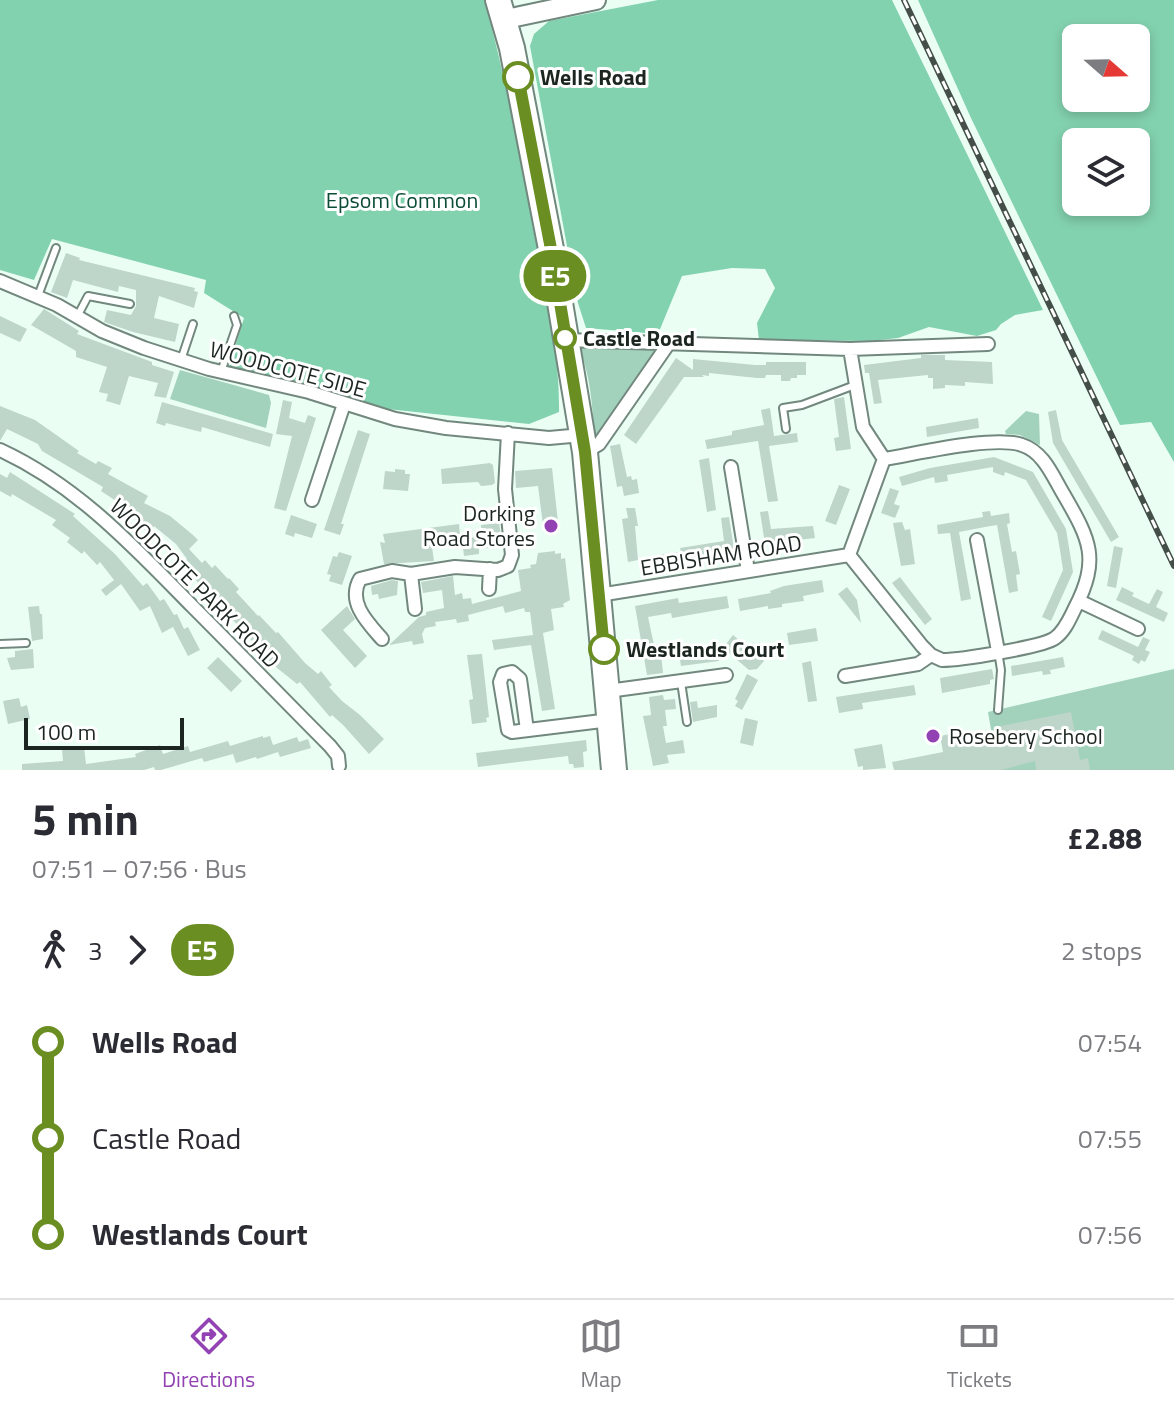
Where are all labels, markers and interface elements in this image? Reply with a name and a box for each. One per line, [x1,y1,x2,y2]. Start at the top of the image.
north arrow [1062,24,1150,112]
map controls [1062,24,1150,216]
place label: Wells Road [540,60,647,94]
marker: Wells Road [503,62,533,92]
button: layers [1062,128,1150,216]
park label: Epsom Common [326,183,478,217]
line badge: E5 [519,250,591,302]
text: E5 [539,254,571,297]
place label: Castle Road [583,321,695,355]
marker: Castle Road [554,327,576,349]
street label: WOODCOTE SIDE [206,332,370,406]
street label: WOODCOTE PARK ROAD [102,490,288,676]
place label: Dorking Road Stores [423,496,535,555]
marker: Dorking Road Stores [542,517,560,535]
street label: EBBISHAM ROAD [638,525,804,585]
place label: Westlands Court [626,632,784,666]
marker: Westlands Court [589,634,619,664]
scale bar [24,714,184,750]
text: 100 m [36,715,96,749]
place label: Rosebery School [949,719,1103,753]
marker: Rosebery School [924,727,942,745]
text: 5 min [32,785,139,852]
text: £2.88 [1067,815,1142,861]
text: 07:51 – 07:56 · Bus [32,849,247,888]
icon: walk [32,928,76,972]
icon: forward [115,928,159,972]
text: E5 [187,928,218,971]
text: 3 [88,931,103,970]
text: 2 stops [1061,931,1142,970]
text: Wells Road [92,1019,238,1065]
text: 07:54 [1078,1023,1142,1062]
text: Castle Road [92,1115,241,1161]
text: 07:55 [1078,1119,1142,1158]
text: Westlands Court [92,1211,308,1257]
text: 07:56 [1078,1215,1142,1254]
tab: Directions [162,1314,255,1396]
tab: Map [579,1314,623,1396]
tab: Tickets [947,1314,1012,1396]

